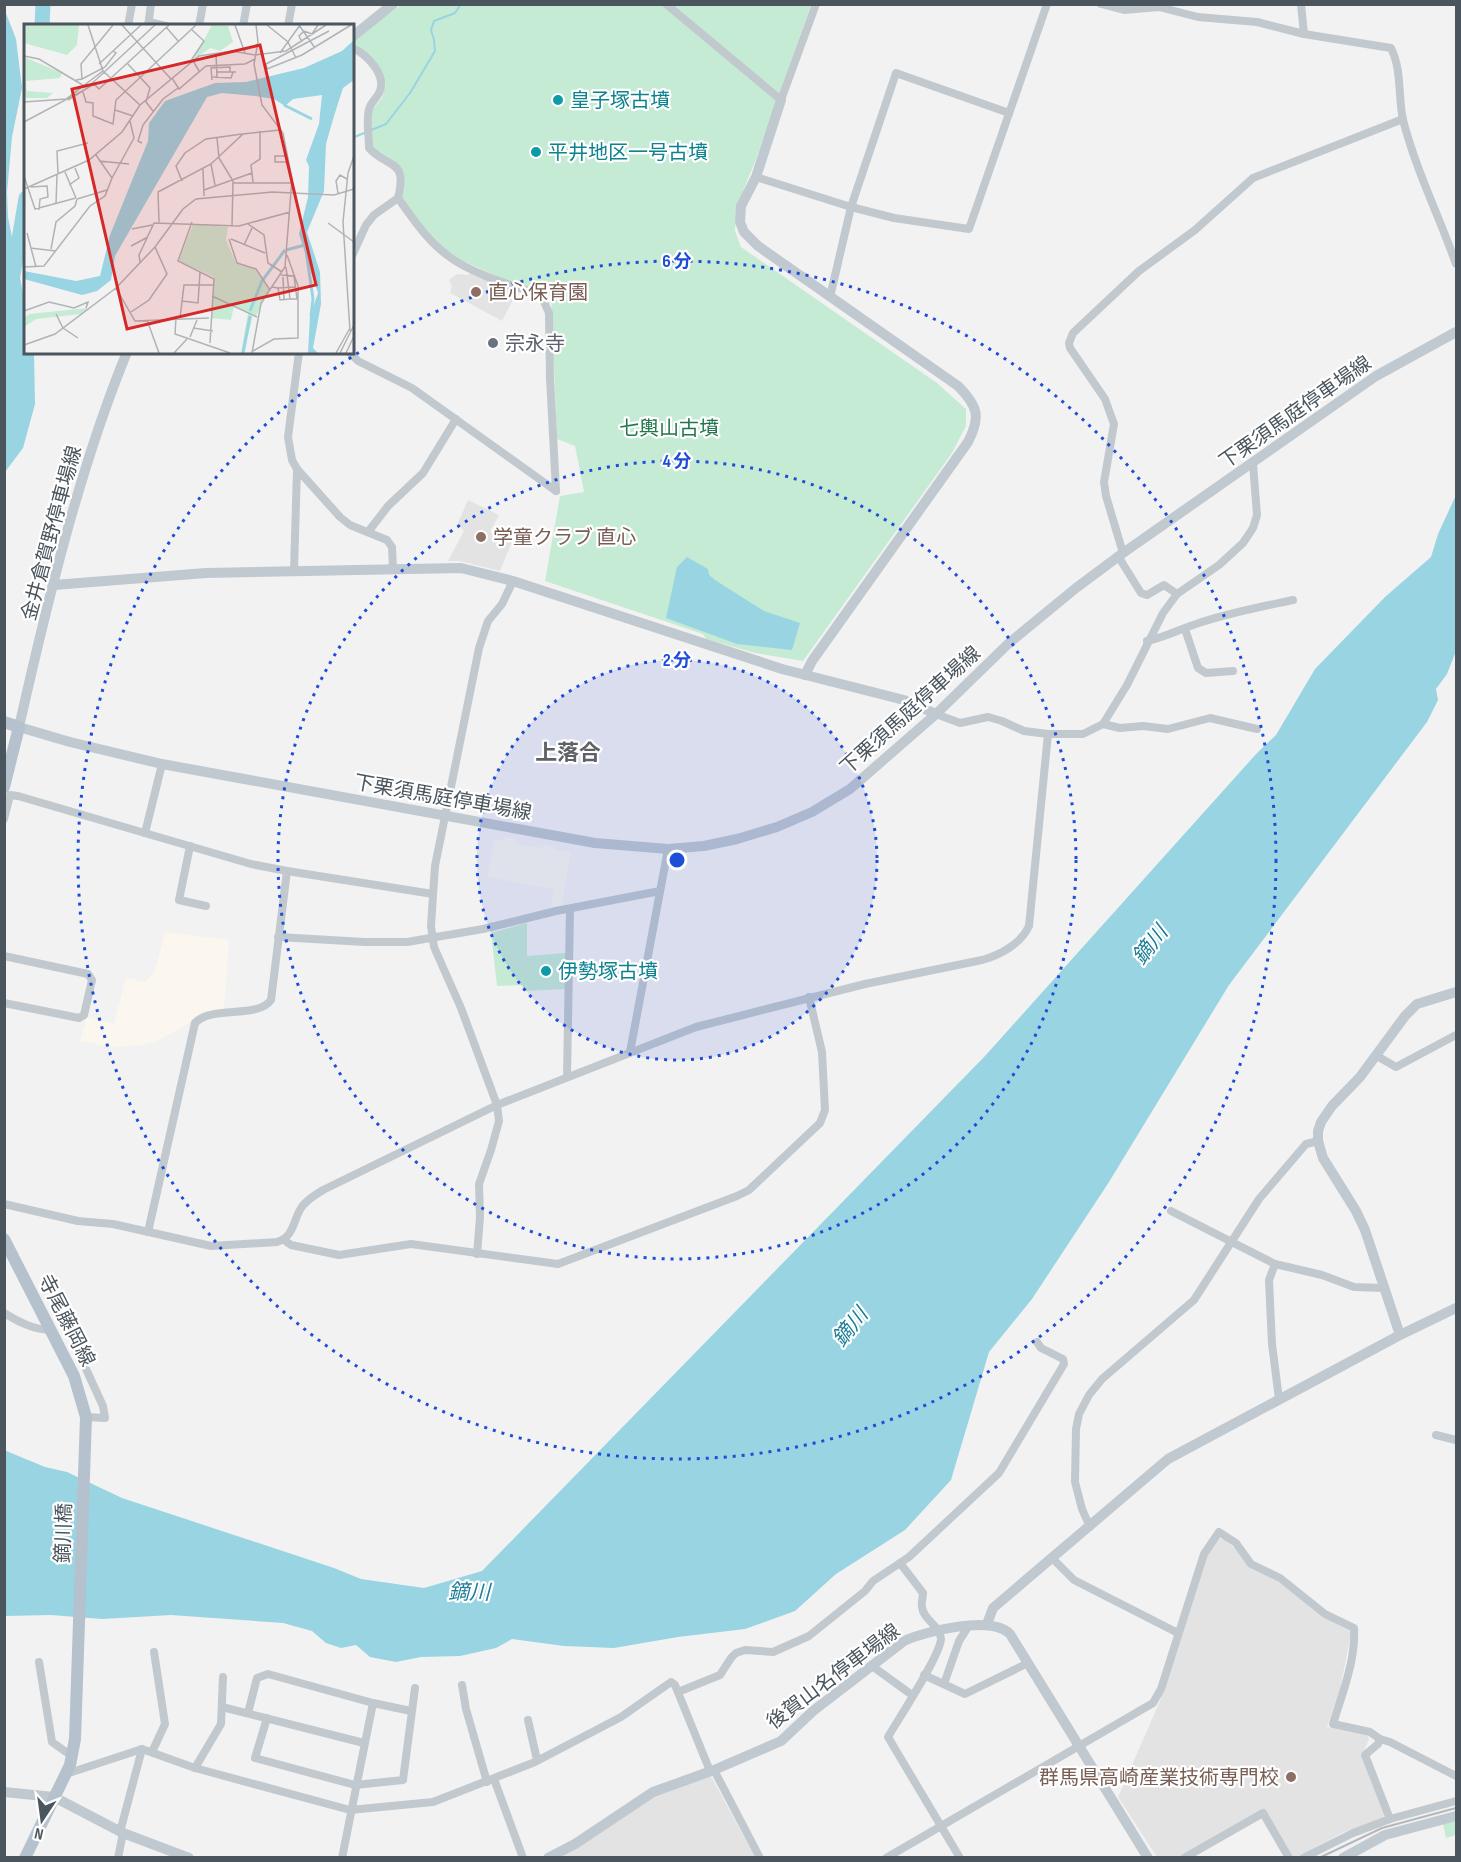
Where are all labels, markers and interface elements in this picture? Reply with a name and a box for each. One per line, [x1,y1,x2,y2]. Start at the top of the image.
inset map [24,24,354,354]
place label: 皇子塚古墳 [570,89,670,113]
marker: 皇子塚古墳 [551,93,565,107]
place label: 平井地区一号古墳 [548,141,708,165]
marker: 平井地区一号古墳 [529,145,543,159]
text: 6 分 [662,251,692,272]
place label: 直心保育園 [488,281,588,305]
marker: 直心保育園 [469,285,483,299]
place label: 宗永寺 [505,332,565,356]
marker: 宗永寺 [486,336,500,350]
street label: 下栗須馬庭停車場線 [1215,351,1376,474]
park label: 七輿山古墳 [619,417,719,441]
street label: 金井倉賀野停車場線 [17,443,87,623]
text: 4 分 [662,451,692,472]
place label: 学童クラブ 直心 [493,526,636,550]
marker: 学童クラブ 直心 [474,530,488,544]
street label: 下栗須馬庭停車場線 [836,642,986,780]
text: 2 分 [663,650,691,671]
district label: 上落合 [535,740,601,767]
street label: 下栗須馬庭停車場線 [352,771,534,825]
centre of rings [667,850,687,870]
water label: 鏑川 [1128,919,1174,970]
place label: 伊勢塚古墳 [558,960,658,984]
marker: 伊勢塚古墳 [539,964,553,978]
street label: 寺尾藤岡線 [33,1270,100,1370]
water label: 鏑川 [827,1302,875,1352]
street label: 鏑川橋 [51,1503,77,1563]
water label: 鏑川 [448,1580,492,1605]
street label: 後賀山名停車場線 [762,1619,905,1735]
place label: 群馬県高崎産業技術専門校 [1039,1766,1279,1790]
marker: 群馬県高崎産業技術専門校 [1284,1770,1298,1784]
north arrow [12,1790,72,1850]
text: N [33,1823,45,1843]

